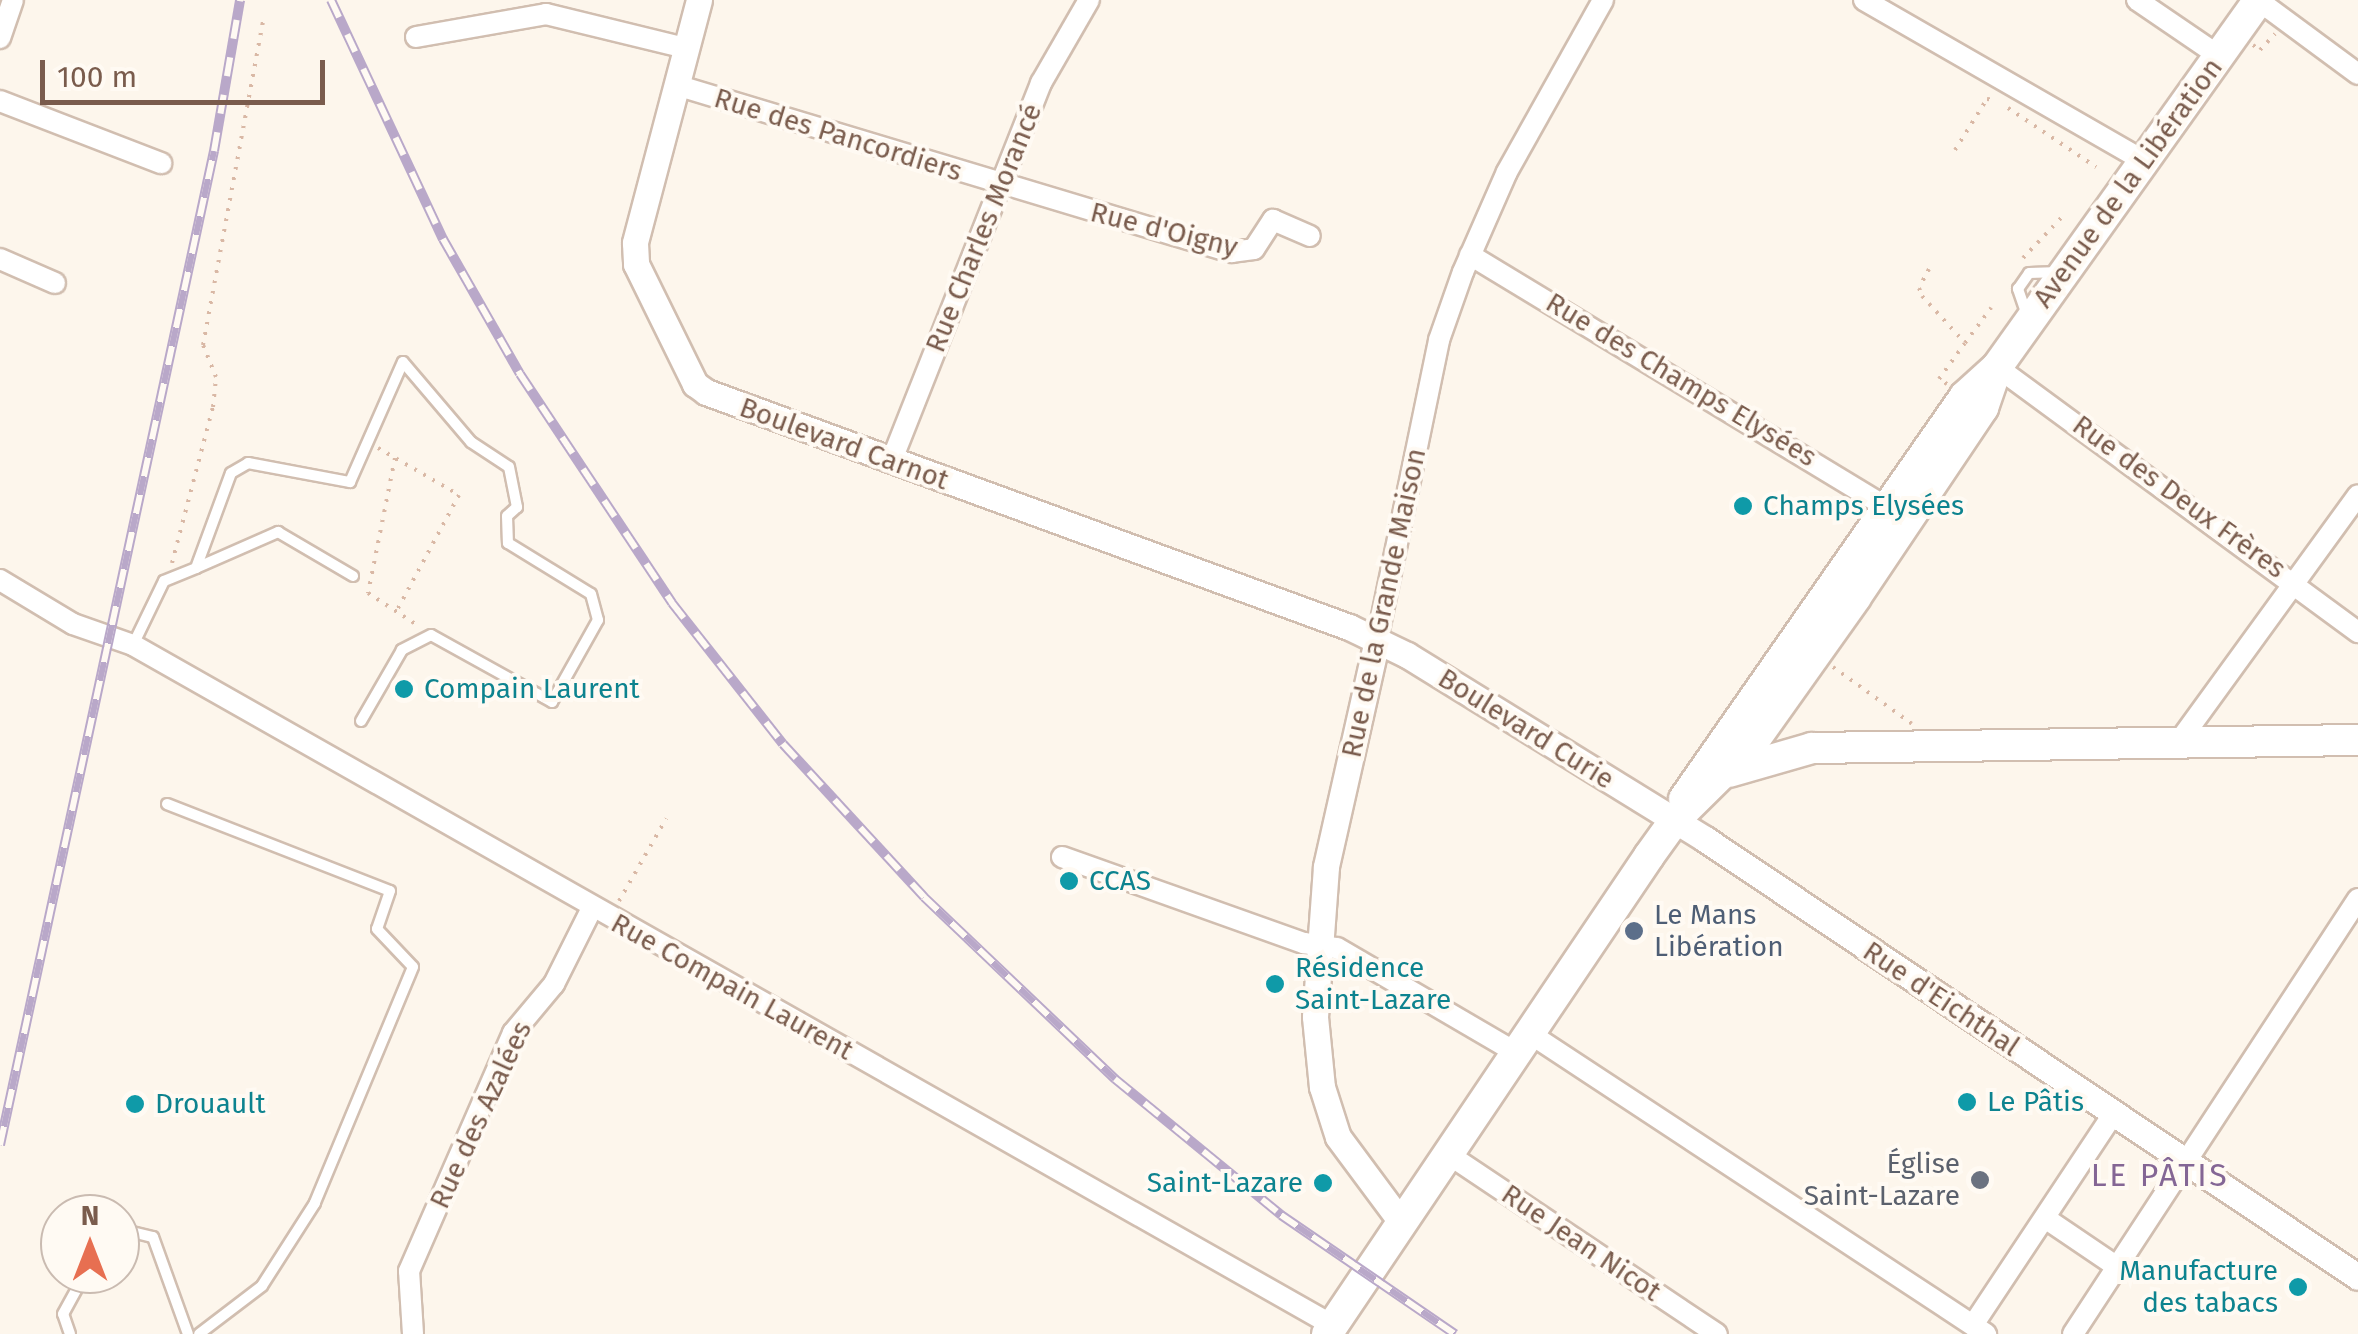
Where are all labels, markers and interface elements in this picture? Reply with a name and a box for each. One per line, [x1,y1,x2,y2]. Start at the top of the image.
scale bar [45,40,330,102]
street label: Avenue de la Libération [2026,52,2230,314]
text: 100 m [57,59,137,95]
street label: Rue des Pancordiers [710,81,966,189]
street label: Rue Charles Morancé [919,99,1049,357]
street label: Rue d'Oigny [1087,195,1241,265]
street label: Rue des Champs Elysées [1540,286,1822,474]
street label: Boulevard Carnot [735,391,953,497]
street label: Rue des Deux Frères [2066,408,2292,586]
street label: Rue de la Grande Maison [1335,445,1433,761]
place label: Champs Elysées [1763,489,1964,523]
marker: Champs Elysées [1732,495,1754,517]
street label: Boulevard Curie [1432,661,1620,797]
place label: Compain Laurent [424,672,640,706]
marker: Compain Laurent [393,678,415,700]
place label: CCAS [1089,864,1151,898]
marker: CCAS [1058,870,1080,892]
place label: Le Mans Libération [1654,898,1784,964]
street label: Rue Compain Laurent [605,906,859,1068]
marker: Le Mans Libération [1623,920,1645,942]
street label: Rue d'Eichthal [1857,934,2025,1064]
place label: Résidence Saint-Lazare [1295,951,1451,1017]
marker: Résidence Saint-Lazare [1264,973,1286,995]
street label: Rue des Azalées [423,1016,539,1214]
place label: Le Pâtis [1987,1085,2084,1119]
place label: Drouault [155,1087,265,1121]
marker: Le Pâtis [1956,1091,1978,1113]
marker: Drouault [124,1093,146,1115]
place label: Église Saint-Lazare [1804,1147,1960,1213]
district label: LE PÂTIS [2091,1156,2229,1194]
place label: Saint-Lazare [1147,1166,1303,1200]
marker: Église Saint-Lazare [1969,1169,1991,1191]
marker: Saint-Lazare [1312,1172,1334,1194]
street label: Rue Jean Nicot [1495,1177,1667,1309]
north arrow [40,1194,140,1294]
text: N [81,1199,99,1232]
place label: Manufacture des tabacs [2119,1254,2278,1320]
marker: Manufacture des tabacs [2287,1276,2309,1298]

